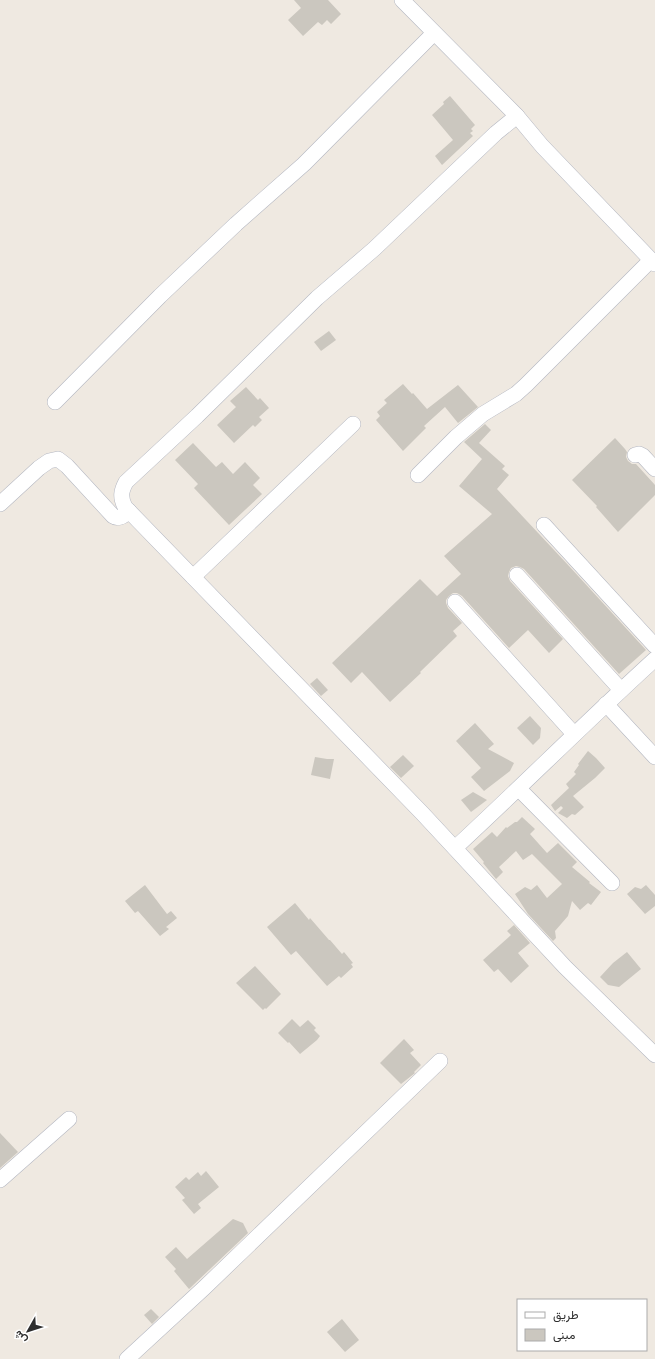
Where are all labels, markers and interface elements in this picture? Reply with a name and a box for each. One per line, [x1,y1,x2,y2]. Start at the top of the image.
legend [517,1299,647,1351]
text: طريق [553,1307,579,1323]
north arrow [8,1311,48,1351]
text: مبنى [553,1327,575,1343]
text: ش [11,1328,30,1347]

